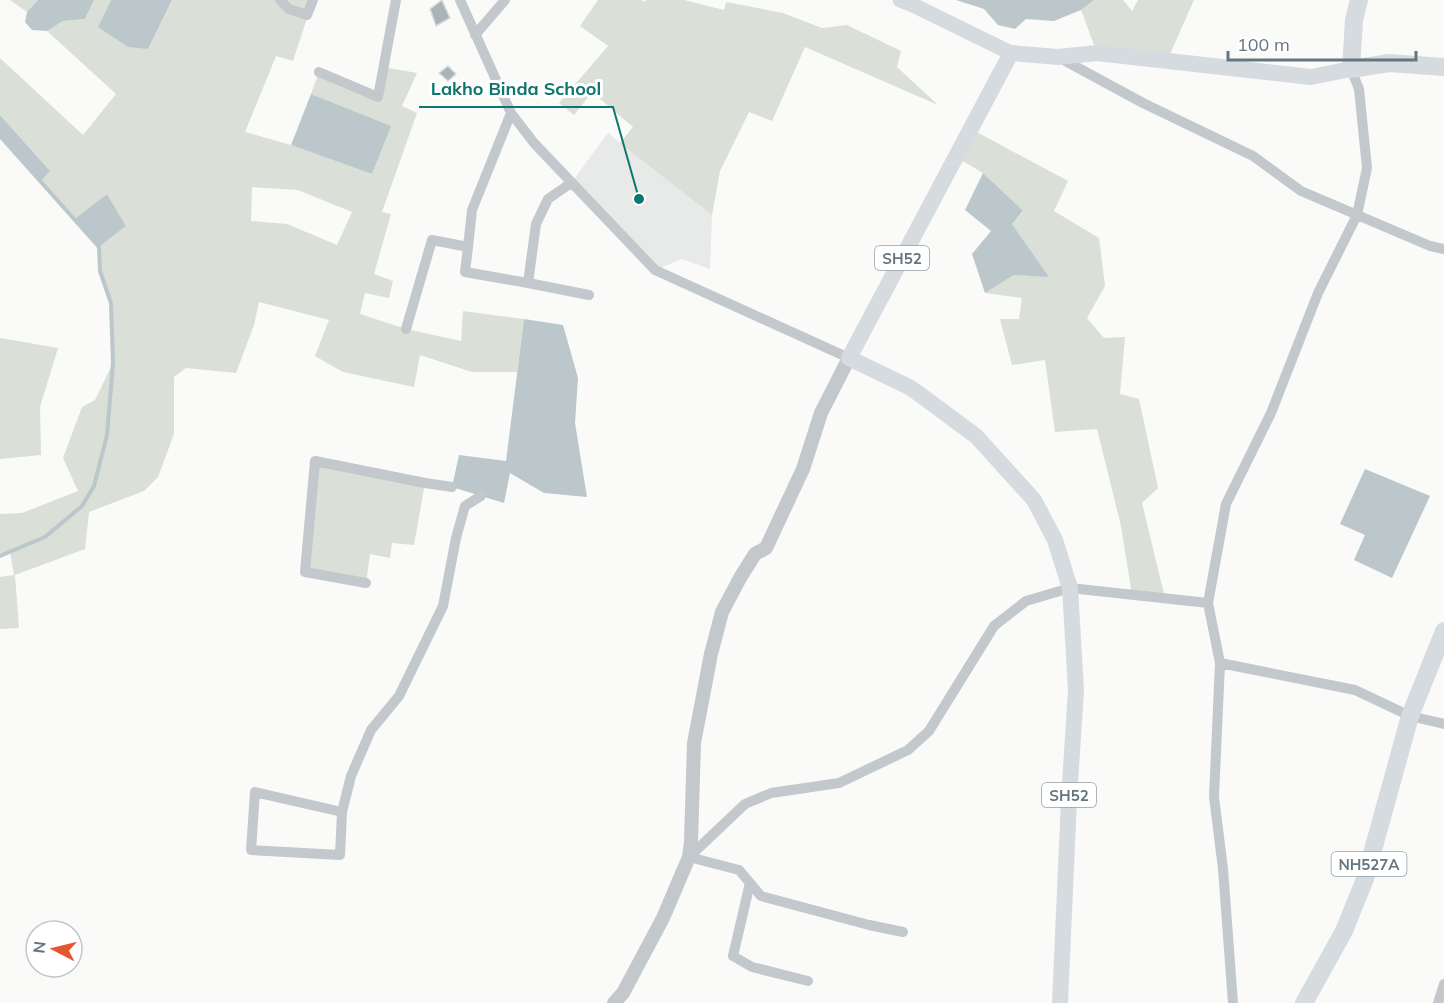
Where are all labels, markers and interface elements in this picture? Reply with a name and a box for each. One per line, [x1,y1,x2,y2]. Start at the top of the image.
scale bar [1228,24,1416,62]
text: 100 m [1237,33,1290,56]
callout: Lakho Binda School [419,71,613,107]
text: Lakho Binda School [431,77,601,100]
road number: SH52 [875,246,929,270]
road number: SH52 [1042,783,1096,807]
road number: NH527A [1332,852,1406,876]
north arrow [24,919,84,979]
text: N [28,940,50,954]

